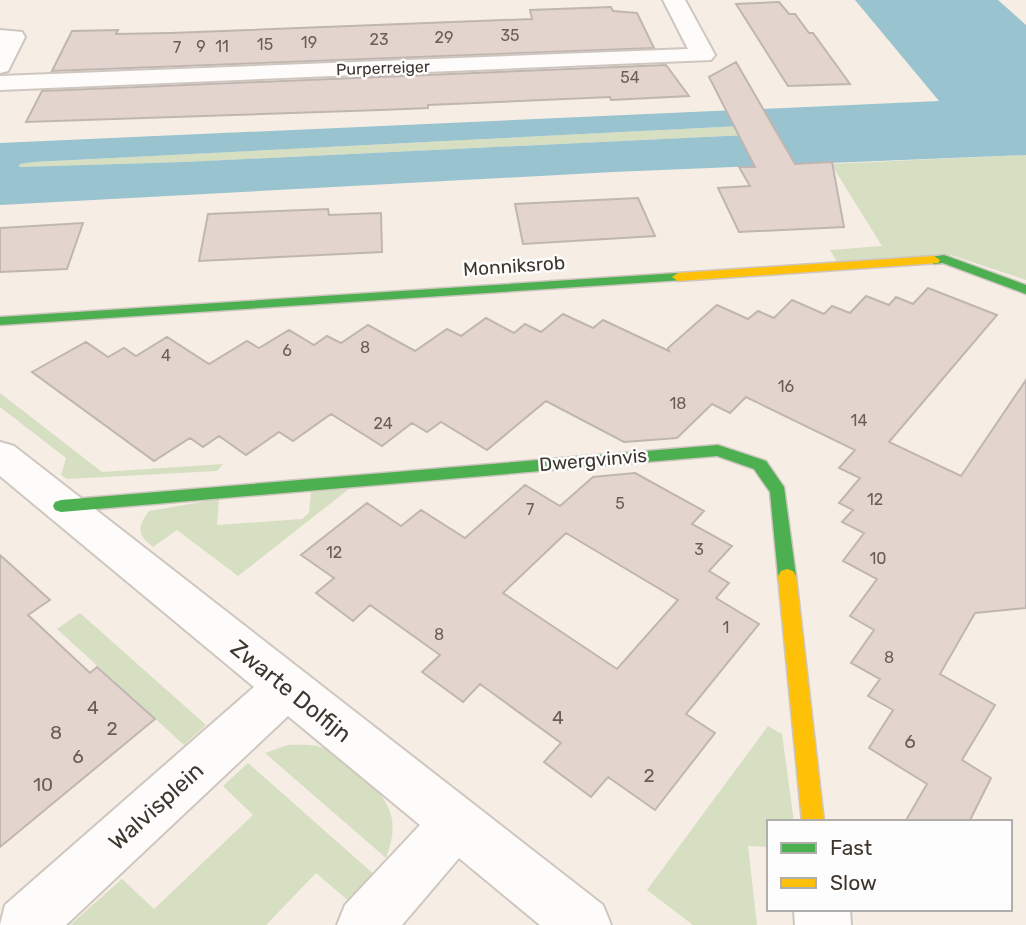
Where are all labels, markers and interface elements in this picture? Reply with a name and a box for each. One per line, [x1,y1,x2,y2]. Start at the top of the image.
house number: 35 [500,26,520,45]
house number: 29 [435,28,453,47]
house number: 23 [369,30,389,49]
house number: 19 [301,33,317,52]
house number: 15 [257,35,273,54]
house number: 9 [196,37,206,56]
house number: 11 [215,37,229,56]
house number: 7 [173,38,181,57]
street label: Purperreiger [336,57,430,79]
house number: 54 [620,68,640,87]
street label: Monniksrob [462,251,566,281]
house number: 8 [360,338,370,357]
house number: 6 [282,341,292,360]
house number: 4 [161,346,171,365]
house number: 16 [778,377,795,396]
house number: 18 [669,394,687,413]
house number: 14 [851,411,867,430]
house number: 24 [373,414,393,433]
street label: Dwergvinvis [538,444,648,476]
house number: 12 [867,490,883,509]
house number: 5 [615,494,625,513]
house number: 7 [526,500,534,519]
house number: 3 [694,540,704,559]
house number: 12 [326,543,342,562]
house number: 10 [869,549,887,568]
house number: 1 [723,618,729,637]
house number: 8 [434,625,444,644]
street label: Zwarte Dolfijn [225,634,357,748]
house number: 8 [884,648,894,667]
house number: 4 [87,696,99,719]
house number: 4 [552,706,564,729]
house number: 2 [106,717,118,740]
house number: 8 [50,721,62,744]
house number: 6 [904,730,916,753]
house number: 6 [72,745,84,768]
street label: Walvisplein [103,756,209,856]
house number: 2 [643,764,655,787]
house number: 10 [33,773,53,796]
legend [767,820,1012,911]
text: Fast [830,835,872,860]
text: Slow [830,870,877,895]

